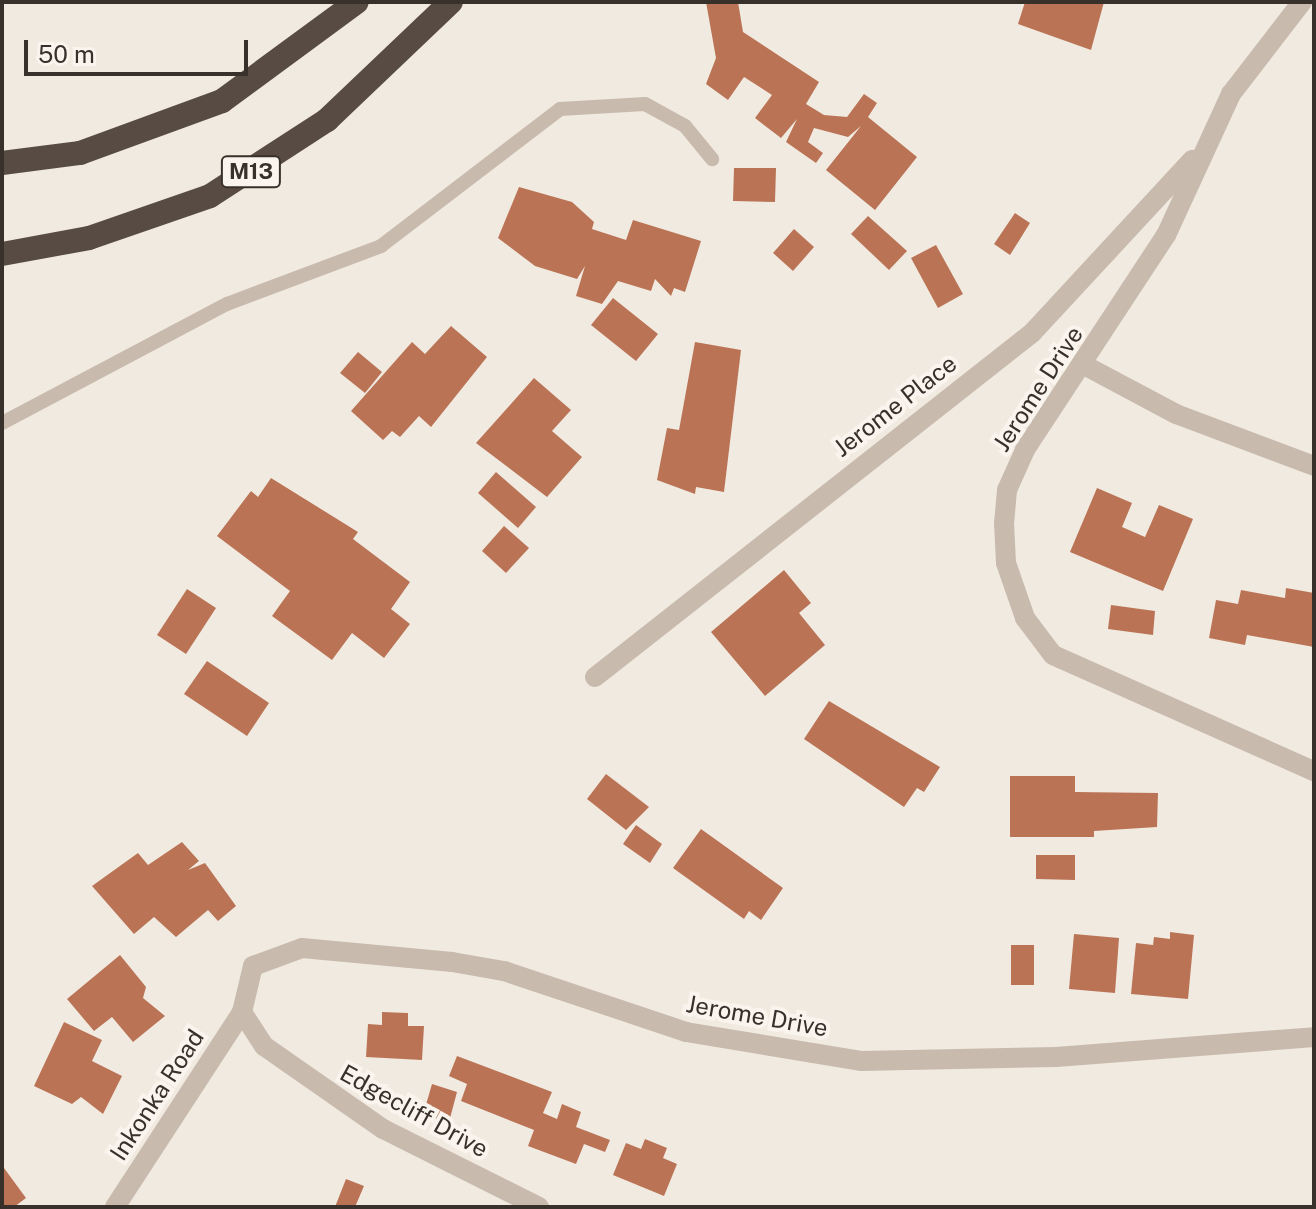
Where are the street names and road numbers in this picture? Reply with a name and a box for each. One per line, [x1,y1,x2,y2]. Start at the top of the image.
road number: M13 [219,154,283,190]
street label: Jerome Drive [987,321,1089,457]
street label: Jerome Place [828,349,962,463]
street label: Jerome Drive [684,989,830,1043]
street label: Inkonka Road [104,1024,210,1166]
street label: Edgecliff Drive [335,1058,493,1164]

